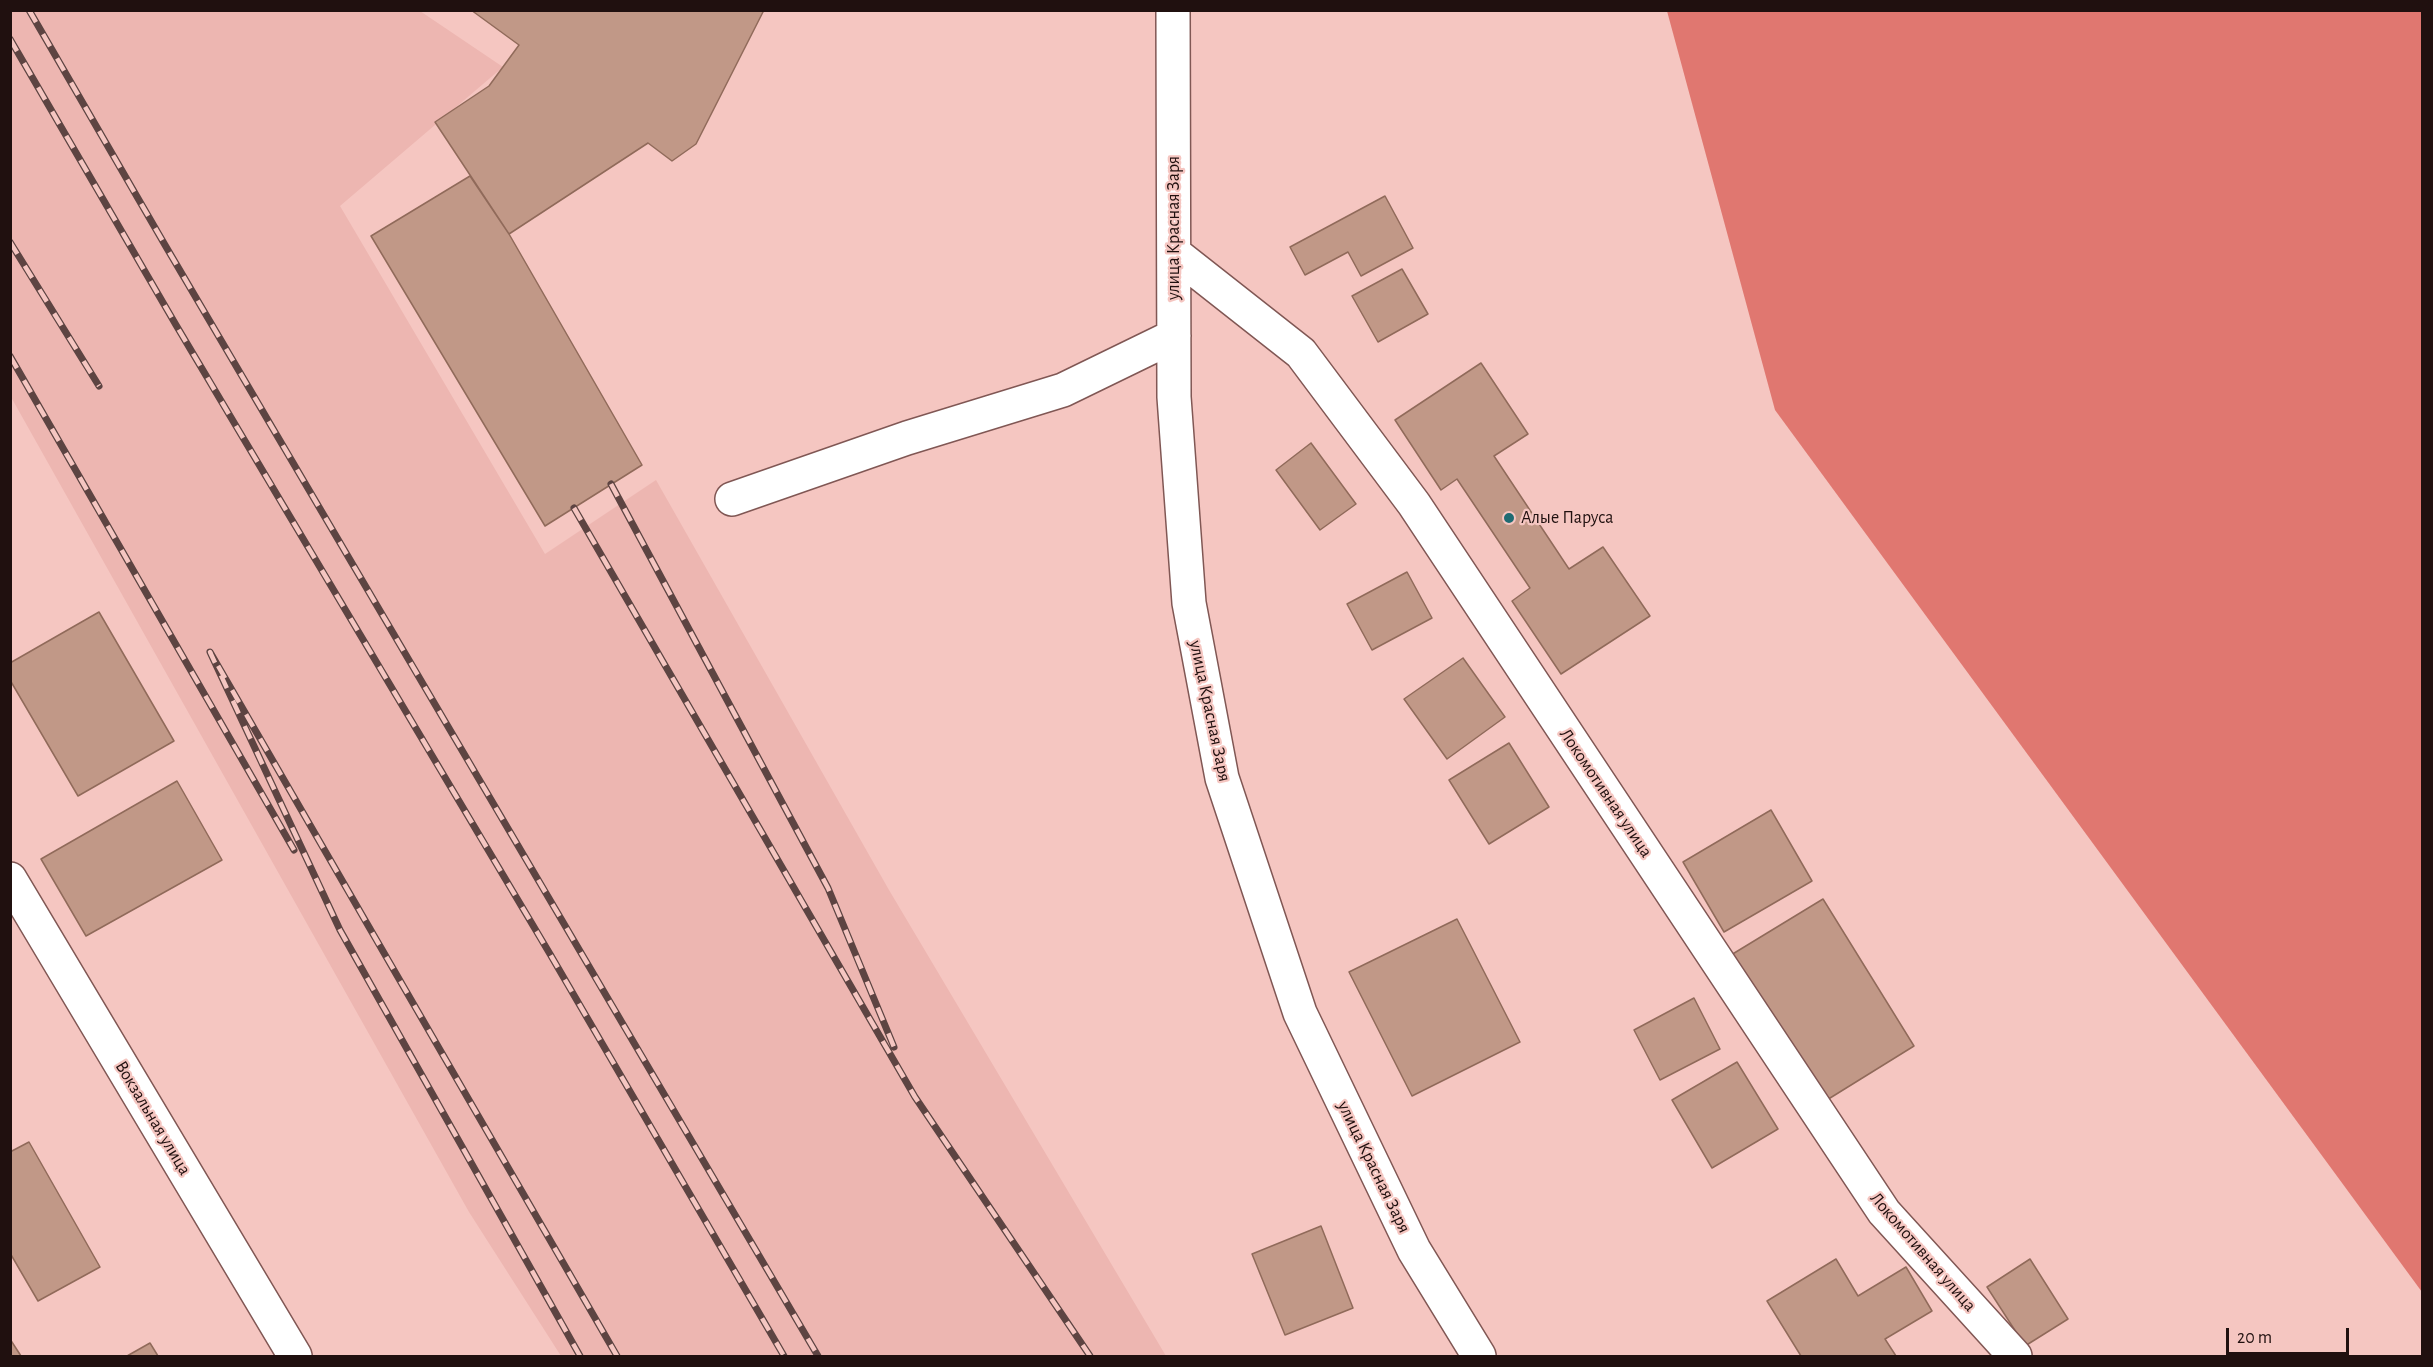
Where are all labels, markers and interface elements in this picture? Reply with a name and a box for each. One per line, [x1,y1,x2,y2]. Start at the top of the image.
street label: улица Красная Заря [1163,156,1185,300]
place label: Алые Паруса [1521,507,1614,529]
marker: Алые Паруса [1502,511,1516,525]
street label: улица Красная Заря [1184,638,1236,784]
street label: Локомотивная улица [1555,724,1657,862]
street label: Вокзальная улица [110,1057,196,1179]
street label: улица Красная Заря [1333,1098,1415,1236]
street label: Локомотивная улица [1865,1188,1981,1316]
scale bar [2229,1316,2352,1354]
text: 20 m [2237,1329,2272,1347]

